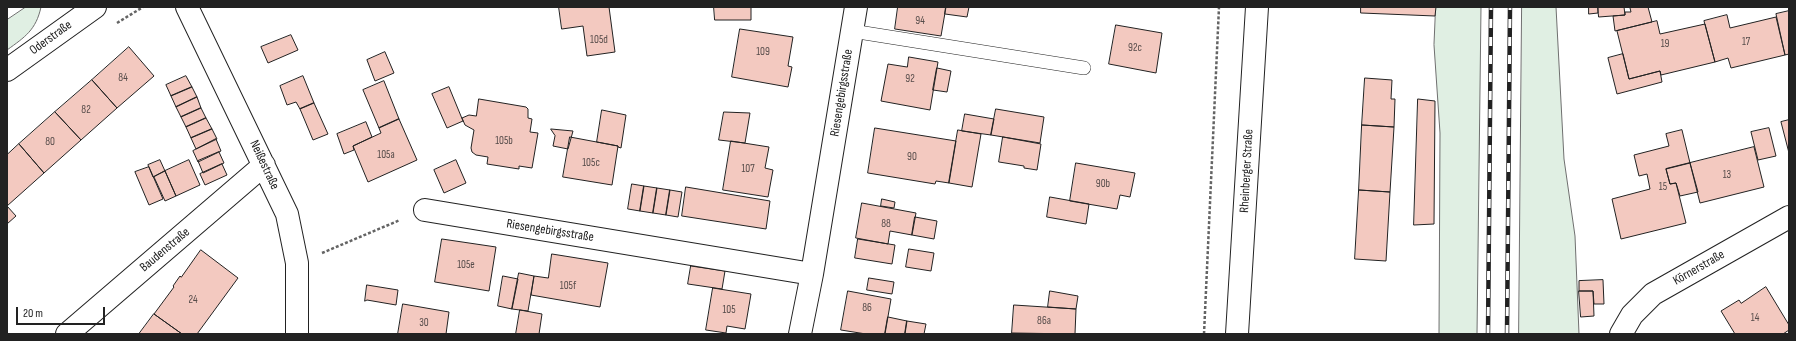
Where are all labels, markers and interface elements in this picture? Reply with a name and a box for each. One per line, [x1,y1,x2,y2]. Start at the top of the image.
house number: 94 [915,14,925,28]
street label: Oderstraße [27,17,75,59]
house number: 105d [590,33,608,47]
house number: 17 [1742,35,1750,49]
house number: 19 [1661,37,1669,51]
house number: 92c [1128,41,1142,55]
house number: 109 [756,45,770,59]
street label: Riesengebirgsstraße [827,48,857,138]
house number: 84 [118,71,128,85]
house number: 92 [905,72,915,86]
house number: 82 [81,103,91,117]
street label: Rheinberger Straße [1237,129,1257,213]
house number: 105b [495,134,513,148]
house number: 80 [45,135,55,149]
street label: Neißestraße [246,138,282,192]
house number: 105a [377,148,395,162]
house number: 90 [907,150,917,164]
house number: 105c [582,156,600,170]
house number: 107 [741,162,755,176]
house number: 13 [1723,168,1731,182]
house number: 90b [1096,177,1110,191]
house number: 15 [1659,180,1667,194]
street label: Riesengebirgsstraße [505,216,595,246]
house number: 88 [881,217,891,231]
street label: Baudenstraße [137,225,193,275]
street label: Körnerstraße [1670,247,1728,289]
house number: 105e [457,258,475,272]
house number: 105f [560,279,576,293]
house number: 24 [188,293,198,307]
scale bar [18,299,107,325]
house number: 86 [862,301,872,315]
house number: 105 [722,303,736,317]
text: 20 m [23,306,43,321]
house number: 14 [1751,311,1759,325]
house number: 86a [1037,314,1051,328]
house number: 30 [419,316,429,330]

